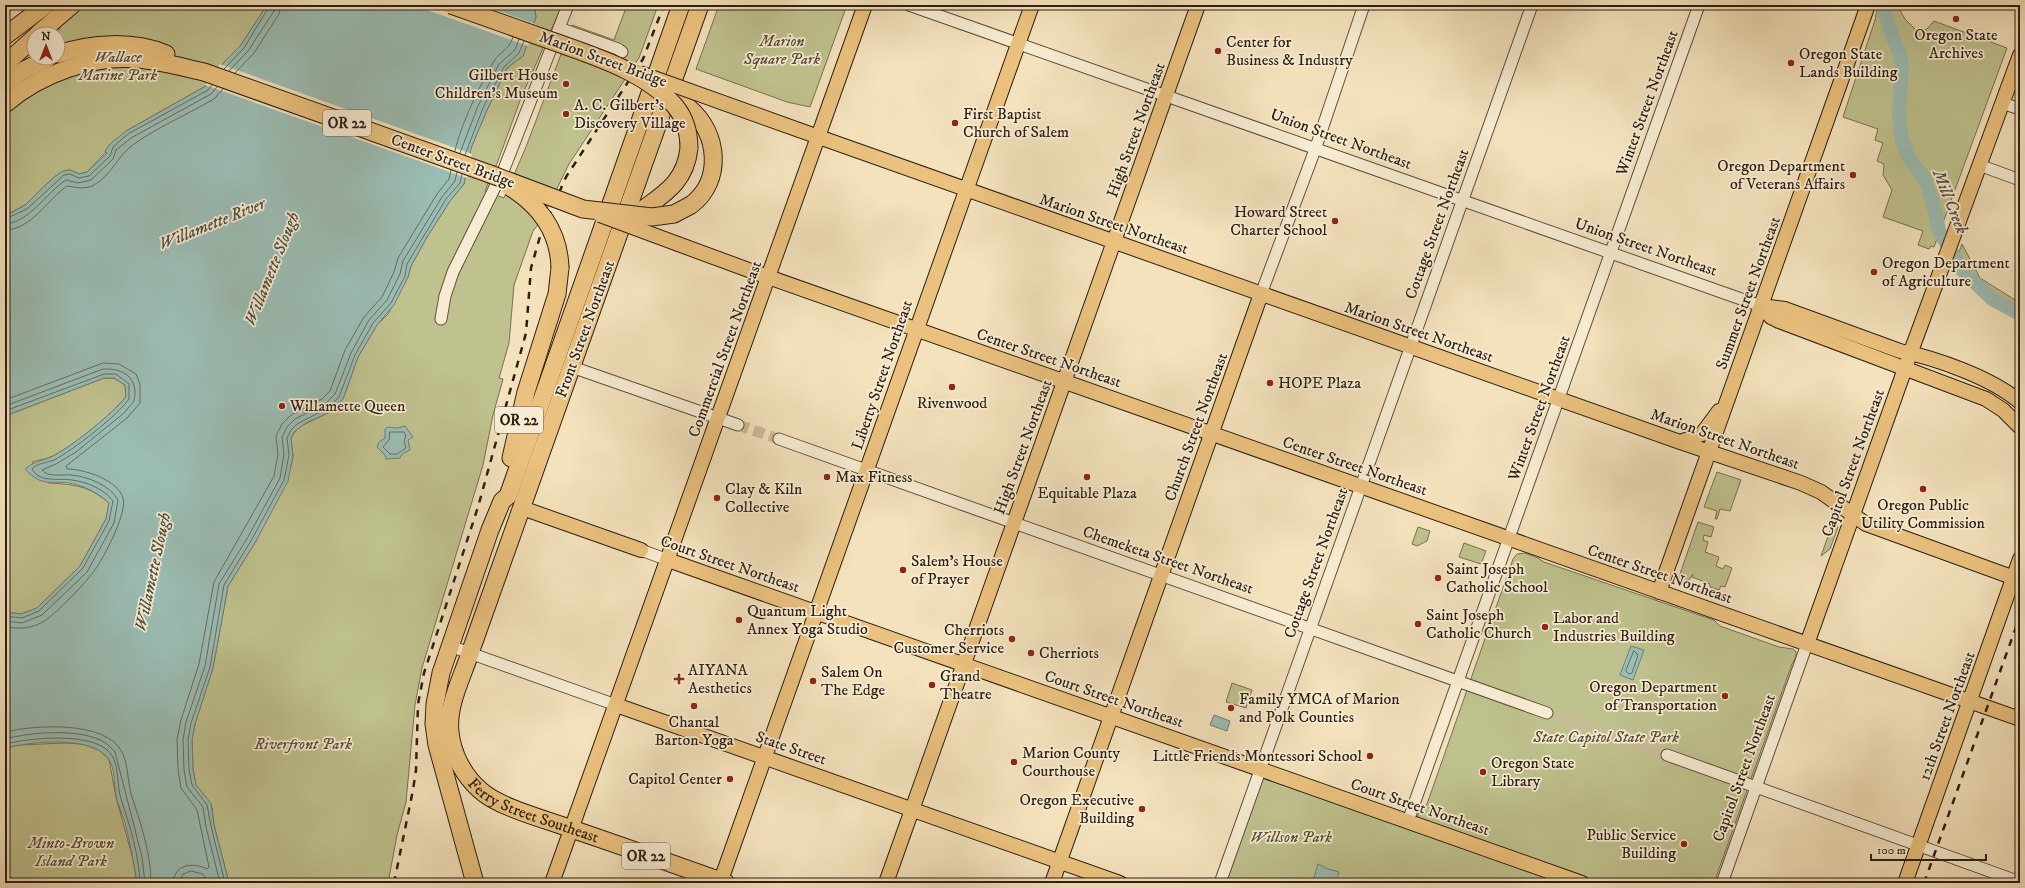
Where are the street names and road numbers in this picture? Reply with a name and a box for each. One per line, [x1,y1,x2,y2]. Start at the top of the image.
street label: Marion Street Bridge [536,27,670,92]
street label: Winter Street Northeast [1611,28,1683,179]
street label: High Street Northeast [1102,60,1170,200]
street label: Union Street Northeast [1267,104,1415,174]
road number: OR 22 [323,110,371,136]
street label: Center Street Bridge [388,129,518,193]
street label: Cottage Street Northeast [1401,146,1473,302]
street label: Marion Street Northeast [1037,189,1191,259]
street label: Union Street Northeast [1572,213,1720,281]
street label: Summer Street Northeast [1711,214,1785,372]
street label: Front Street Northeast [551,258,619,400]
street label: Commercial Street Northeast [684,258,766,440]
street label: Marion Street Northeast [1342,297,1496,367]
street label: Liberty Street Northeast [847,298,917,452]
street label: Center Street Northeast [974,324,1124,392]
street label: Winter Street Northeast [1503,333,1575,484]
street label: Church Street Northeast [1160,350,1232,504]
street label: High Street Northeast [989,377,1057,517]
street label: Capitol Street Northeast [1817,386,1889,540]
street label: Marion Street Northeast [1648,404,1802,474]
road number: OR 22 [495,407,543,433]
street label: Center Street Northeast [1280,432,1430,500]
street label: Cottage Street Northeast [1280,485,1352,641]
street label: Chemeketa Street Northeast [1080,521,1256,599]
street label: Court Street Northeast [658,531,802,597]
street label: Center Street Northeast [1585,540,1735,608]
street label: 12th Street Northeast [1914,649,1980,783]
street label: Court Street Northeast [1042,666,1186,732]
street label: Capitol Street Northeast [1708,691,1780,845]
street label: State Street [753,727,829,769]
street label: Ferry Street Southeast [463,774,601,848]
street label: Court Street Northeast [1348,774,1492,840]
road number: OR 22 [622,843,670,869]

